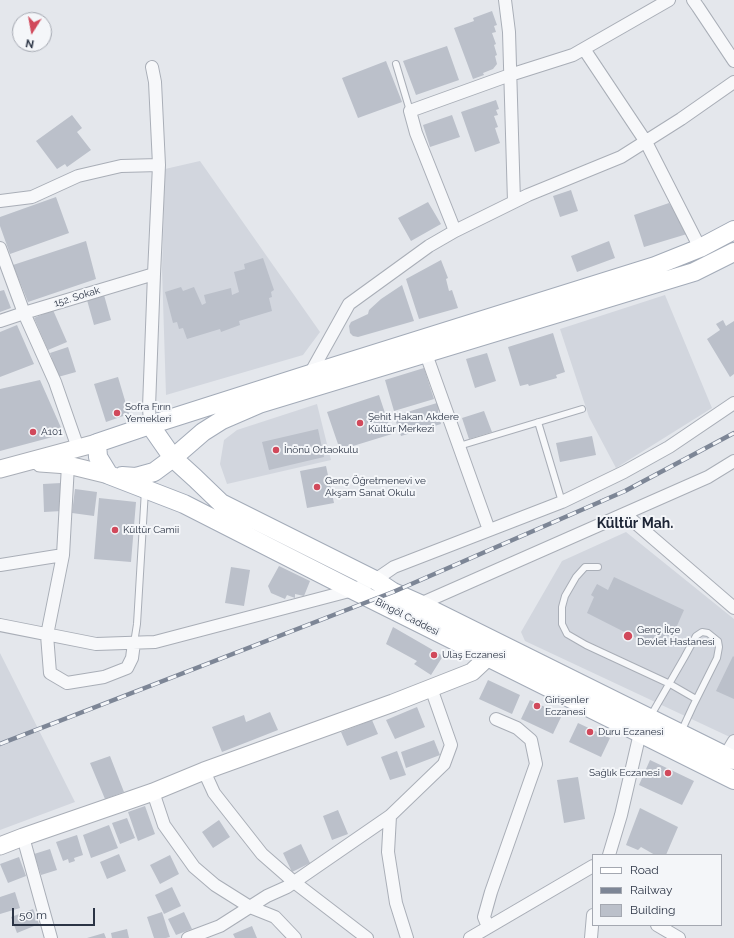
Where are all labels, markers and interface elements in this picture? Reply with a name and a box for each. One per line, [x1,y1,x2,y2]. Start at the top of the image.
north arrow [12,12,52,52]
text: N [24,36,35,50]
street label: 152. Sokak [53,284,101,310]
place label: Sofra Fırın Yemekleri [125,401,171,424]
marker: Sofra Fırın Yemekleri [112,408,122,418]
place label: Şehit Hakan Akdere Kültür Merkezi [368,411,459,434]
marker: Şehit Hakan Akdere Kültür Merkezi [355,418,365,428]
place label: A101 [41,426,62,438]
marker: A101 [28,427,38,437]
place label: İnönü Ortaokulu [284,444,358,456]
marker: İnönü Ortaokulu [271,445,281,455]
place label: Genç Öğretmenevi ve Akşam Sanat Okulu [325,475,426,498]
marker: Genç Öğretmenevi ve Akşam Sanat Okulu [312,482,322,492]
district label: Kültür Mah. [597,516,673,532]
place label: Kültür Camii [123,524,179,536]
marker: Kültür Camii [110,525,120,535]
street label: Bingöl Caddesi [373,596,441,638]
place label: Genç İlçe Devlet Hastanesi [637,624,715,648]
marker: Genç İlçe Devlet Hastanesi [622,630,634,642]
place label: Ulaş Eczanesi [442,649,506,661]
marker: Ulaş Eczanesi [429,650,439,660]
place label: Girişenler Eczanesi [545,694,589,718]
marker: Girişenler Eczanesi [532,701,542,711]
place label: Duru Eczanesi [598,726,664,738]
marker: Duru Eczanesi [585,727,595,737]
place label: Sağlık Eczanesi [589,767,660,779]
marker: Sağlık Eczanesi [663,768,673,778]
legend [592,854,722,926]
text: Road [630,863,659,877]
text: Railway [630,883,672,897]
scale bar [14,900,97,926]
text: Building [630,903,676,917]
text: 50 m [19,908,47,922]

